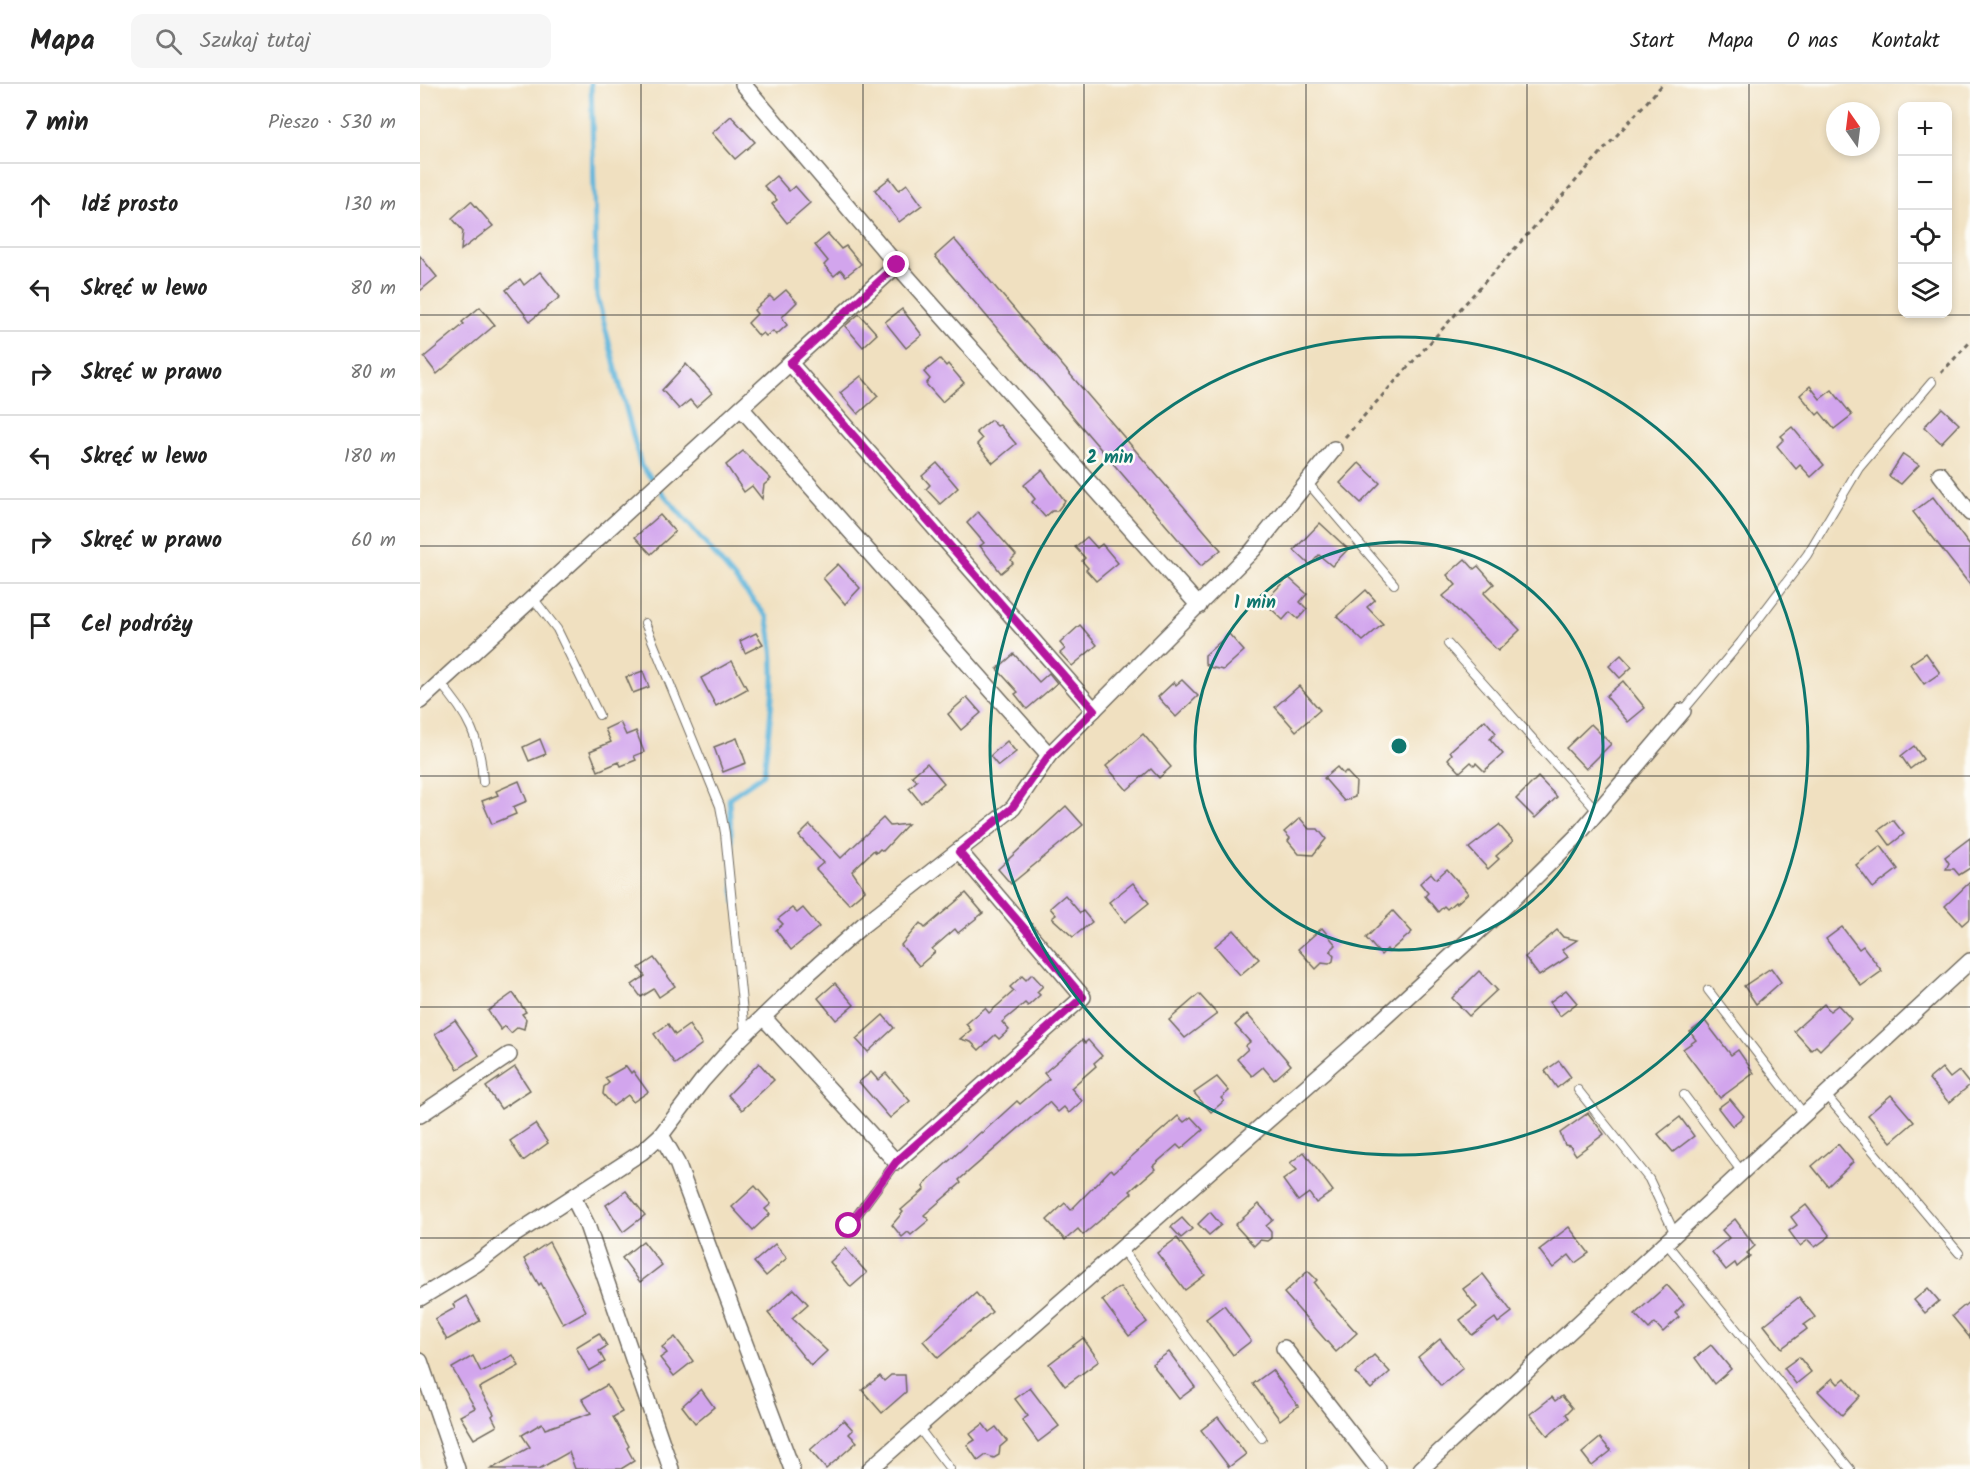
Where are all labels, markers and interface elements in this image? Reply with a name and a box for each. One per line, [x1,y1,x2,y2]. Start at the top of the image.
search box [131,14,551,68]
text: Mapa [30,19,95,64]
text: Szukaj tutaj [200,24,310,59]
icon: search [152,25,185,58]
text: Start [1630,25,1674,58]
text: Mapa [1707,25,1754,58]
text: O nas [1787,25,1838,58]
text: Kontakt [1871,25,1940,58]
text: 7 min [24,102,89,144]
north arrow [1826,102,1880,156]
map controls [1898,102,1952,318]
button: + [1898,102,1952,156]
text: Pieszo · 530 m [268,107,396,139]
button: − [1898,156,1952,210]
text: Idź prosto [81,188,178,223]
icon: ahead [24,189,57,222]
text: 130 m [344,189,396,221]
button: locate [1898,210,1952,264]
route end [883,251,909,277]
button: layers [1898,264,1952,318]
text: Skręć w lewo [81,272,208,307]
icon: left [24,273,57,306]
text: 80 m [350,273,396,305]
text: Skręć w prawo [81,356,222,391]
icon: right [24,357,57,390]
text: 80 m [350,357,396,389]
text: Skręć w lewo [81,440,208,475]
icon: left [24,441,57,474]
text: 180 m [344,441,396,473]
text: 2 min [1087,444,1133,473]
text: Skręć w prawo [81,524,222,559]
icon: right [24,525,57,558]
text: 60 m [351,525,396,557]
text: 1 min [1234,589,1276,618]
text: Cel podróży [81,608,193,643]
icon: arrive [24,609,57,642]
centre of rings [1389,736,1409,756]
route start [835,1212,861,1238]

